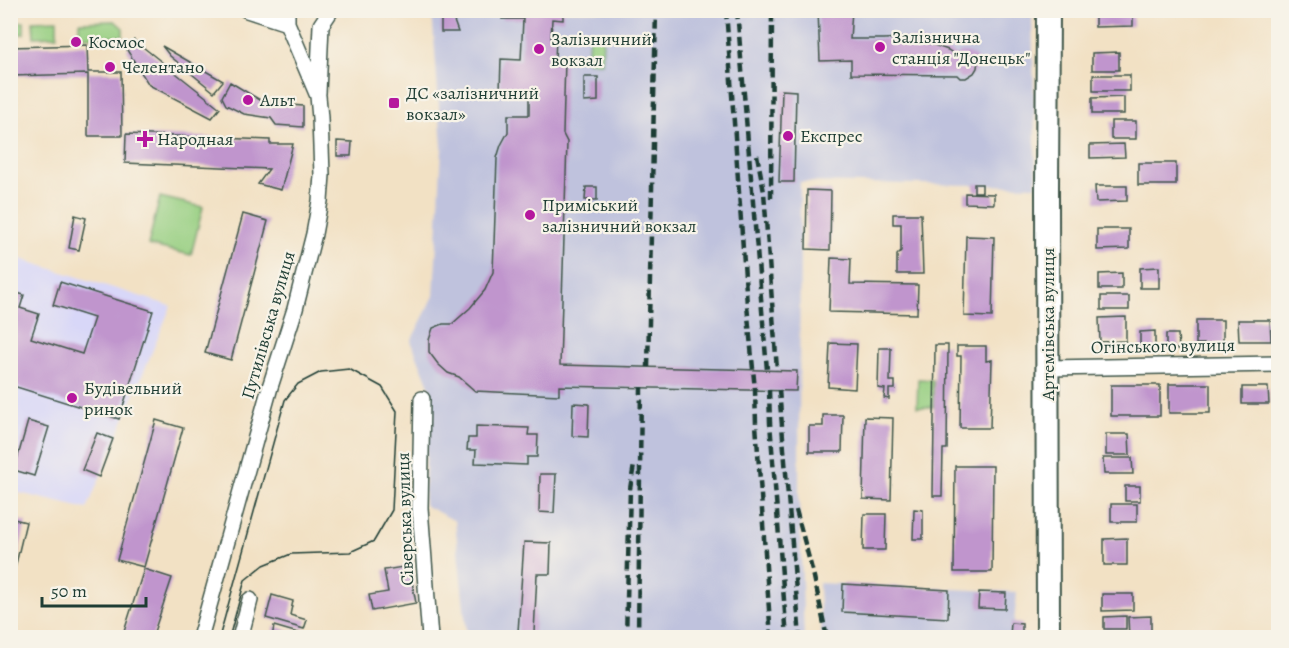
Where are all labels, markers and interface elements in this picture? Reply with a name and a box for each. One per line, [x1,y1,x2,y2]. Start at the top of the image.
place label: Залізнична станція "Донецьк" [892,25,1031,70]
place label: Залізничний вокзал [551,27,652,72]
place label: Космос [88,30,145,54]
marker: Космос [69,35,83,49]
marker: Залізнична станція "Донецьк" [873,40,887,54]
marker: Залізничний вокзал [532,42,546,56]
place label: Челентано [122,55,204,79]
marker: Челентано [103,60,117,74]
place label: ДС «залізничний вокзал» [406,81,539,126]
place label: Альт [259,88,295,112]
marker: Альт [241,93,255,107]
marker: ДС «залізничний вокзал» [387,96,401,110]
place label: Експрес [800,124,863,148]
place label: Народная [157,127,233,151]
marker: Експрес [781,129,795,143]
marker: Народная [138,132,152,146]
place label: Приміський залізничний вокзал [542,193,697,238]
marker: Приміський залізничний вокзал [523,208,537,222]
street label: Путилівська вулиця [235,248,301,402]
street label: Артемівська вулиця [1036,248,1060,401]
street label: Огінського вулиця [1091,333,1235,359]
place label: Будівельний ринок [84,376,182,421]
marker: Будівельний ринок [65,391,79,405]
street label: Сіверська вулиця [391,452,419,586]
scale bar [42,570,146,608]
text: 50 m [51,579,87,603]

